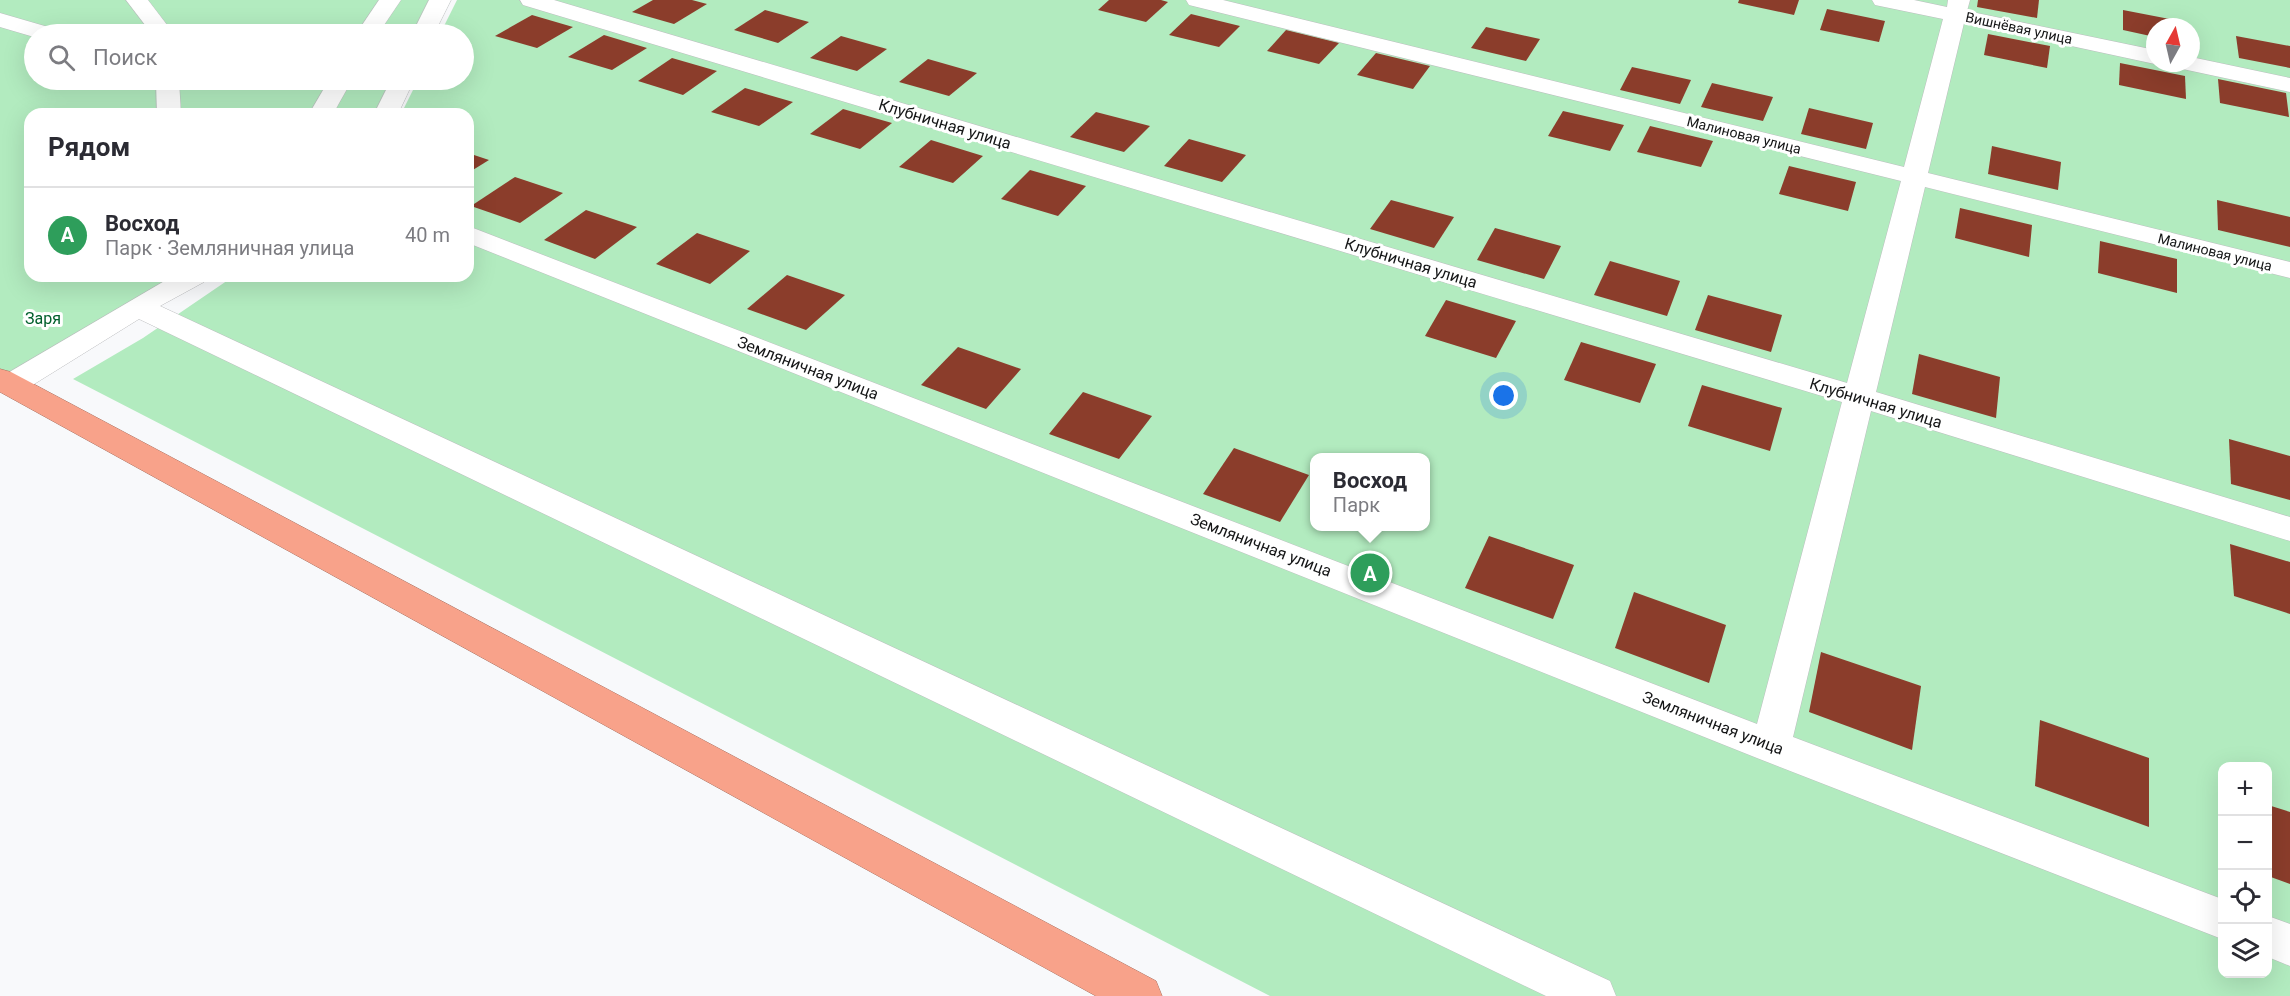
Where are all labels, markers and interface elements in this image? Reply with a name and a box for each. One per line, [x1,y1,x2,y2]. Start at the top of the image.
street label: Вишнёвая улица [1964,9,2074,47]
north arrow [2146,18,2200,72]
search box [24,24,474,90]
icon: search [45,41,78,74]
text: Поиск [93,45,157,70]
street label: Клубничная улица [876,95,1014,153]
street label: Малиновая улица [1685,113,1803,157]
text: Рядом [48,132,130,162]
text: Восход [105,211,179,236]
text: A [61,223,74,247]
text: 40 m [405,223,450,247]
street label: Малиновая улица [2156,230,2274,274]
street label: Клубничная улица [1342,234,1480,292]
text: Парк · Земляничная улица [105,236,354,260]
park label: Заря [25,309,61,328]
street label: Земляничная улица [735,332,881,404]
street label: Клубничная улица [1807,374,1945,432]
your location [1489,381,1518,410]
popup [1310,453,1430,531]
text: Восход [1333,468,1407,493]
text: Парк [1333,493,1380,517]
street label: Земляничная улица [1188,509,1334,581]
pin: A [1350,550,1390,596]
street label: Земляничная улица [1640,687,1786,759]
map controls [2218,762,2272,978]
button: + [2218,762,2272,816]
button: − [2218,816,2272,870]
button: locate [2218,870,2272,924]
button: layers [2218,924,2272,978]

